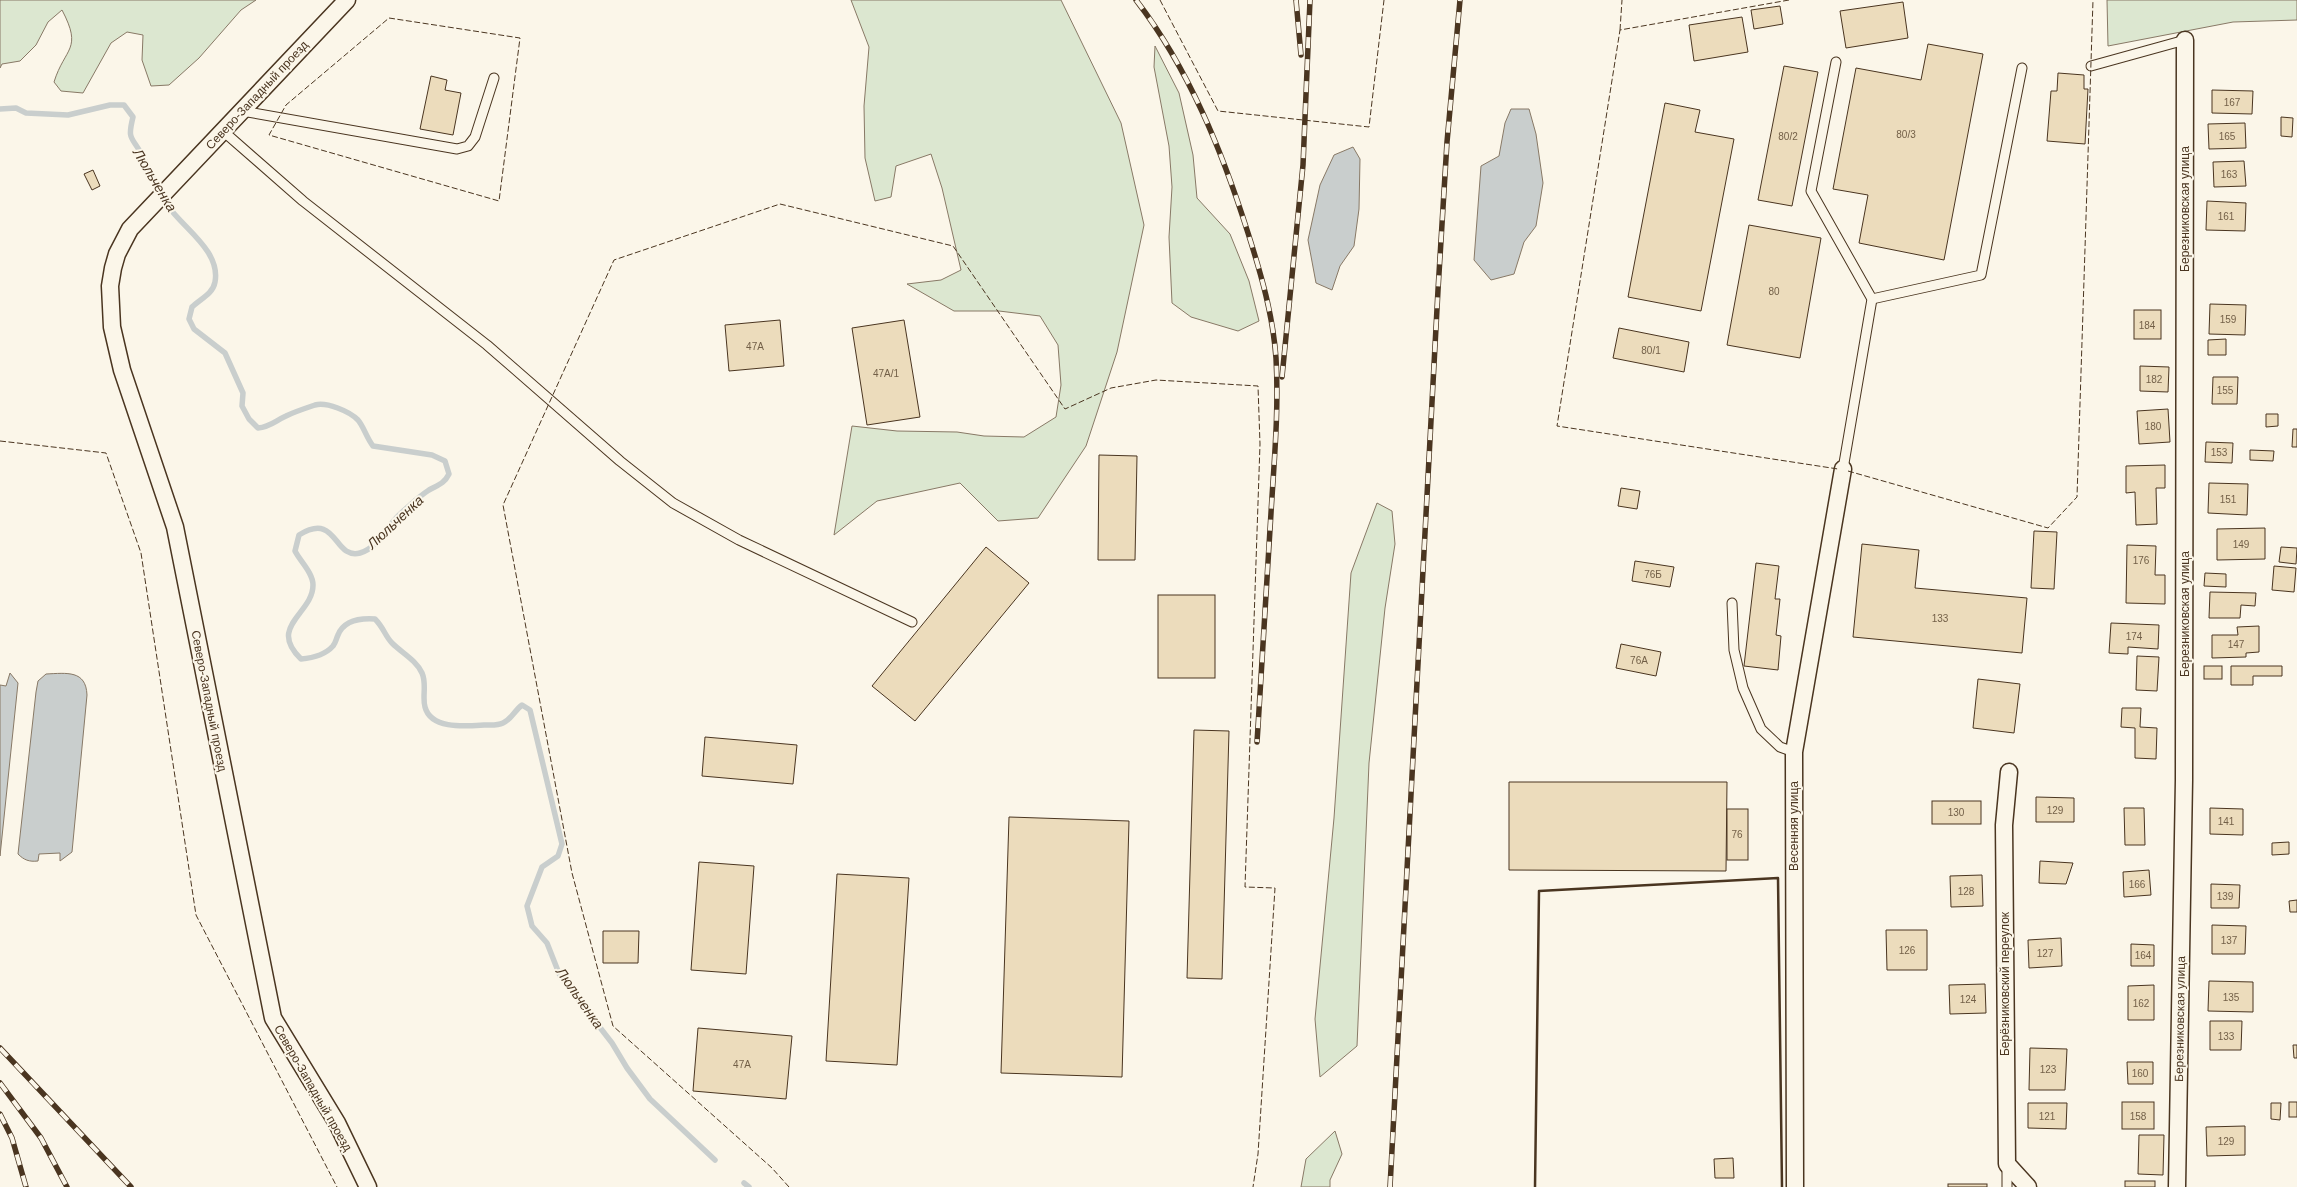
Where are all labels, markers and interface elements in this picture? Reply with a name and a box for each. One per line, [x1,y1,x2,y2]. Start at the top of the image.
street label: Северо-Западный проезд [203,38,311,152]
house number: 167 [2224,97,2241,108]
house number: 80/3 [1896,129,1916,140]
house number: 80/2 [1778,131,1798,142]
house number: 165 [2219,131,2236,142]
water label: Люльченка [129,145,180,215]
street label: Березниковская улица [2178,146,2192,272]
house number: 163 [2221,169,2238,180]
house number: 161 [2218,211,2235,222]
house number: 80 [1768,286,1780,297]
house number: 159 [2220,314,2237,325]
house number: 184 [2139,320,2156,331]
house number: 47А [746,341,764,352]
house number: 80/1 [1641,345,1661,356]
house number: 47А/1 [873,368,900,379]
house number: 182 [2146,374,2163,385]
house number: 155 [2217,385,2234,396]
house number: 180 [2145,421,2162,432]
house number: 153 [2211,447,2228,458]
water label: Люльченка [363,492,427,553]
house number: 151 [2220,494,2237,505]
house number: 149 [2233,539,2250,550]
street label: Березниковская улица [2178,551,2192,677]
house number: 176 [2133,555,2150,566]
house number: 76Б [1644,569,1662,580]
house number: 133 [1932,613,1949,624]
street label: Северо-Западный проезд [188,629,230,773]
house number: 174 [2126,631,2143,642]
house number: 147 [2228,639,2245,650]
house number: 76А [1630,655,1648,666]
street label: Весенняя улица [1787,781,1801,871]
house number: 129 [2047,805,2064,816]
house number: 130 [1948,807,1965,818]
house number: 141 [2218,816,2235,827]
house number: 76 [1731,829,1743,840]
house number: 166 [2129,879,2146,890]
house number: 128 [1958,886,1975,897]
house number: 139 [2217,891,2234,902]
street label: Берёзниковский переулок [1998,911,2012,1056]
house number: 137 [2221,935,2238,946]
house number: 126 [1899,945,1916,956]
house number: 127 [2037,948,2054,959]
house number: 164 [2135,950,2152,961]
street label: Березниковская улица [2172,956,2188,1082]
water label: Люльченка [553,964,607,1032]
house number: 135 [2223,992,2240,1003]
house number: 124 [1960,994,1977,1005]
house number: 162 [2133,998,2150,1009]
street label: Северо-Западный проезд [271,1022,355,1154]
house number: 133 [2218,1031,2235,1042]
house number: 47А [733,1059,751,1070]
house number: 123 [2040,1064,2057,1075]
house number: 160 [2132,1068,2149,1079]
house number: 121 [2039,1111,2056,1122]
house number: 158 [2130,1111,2147,1122]
house number: 129 [2218,1136,2235,1147]

